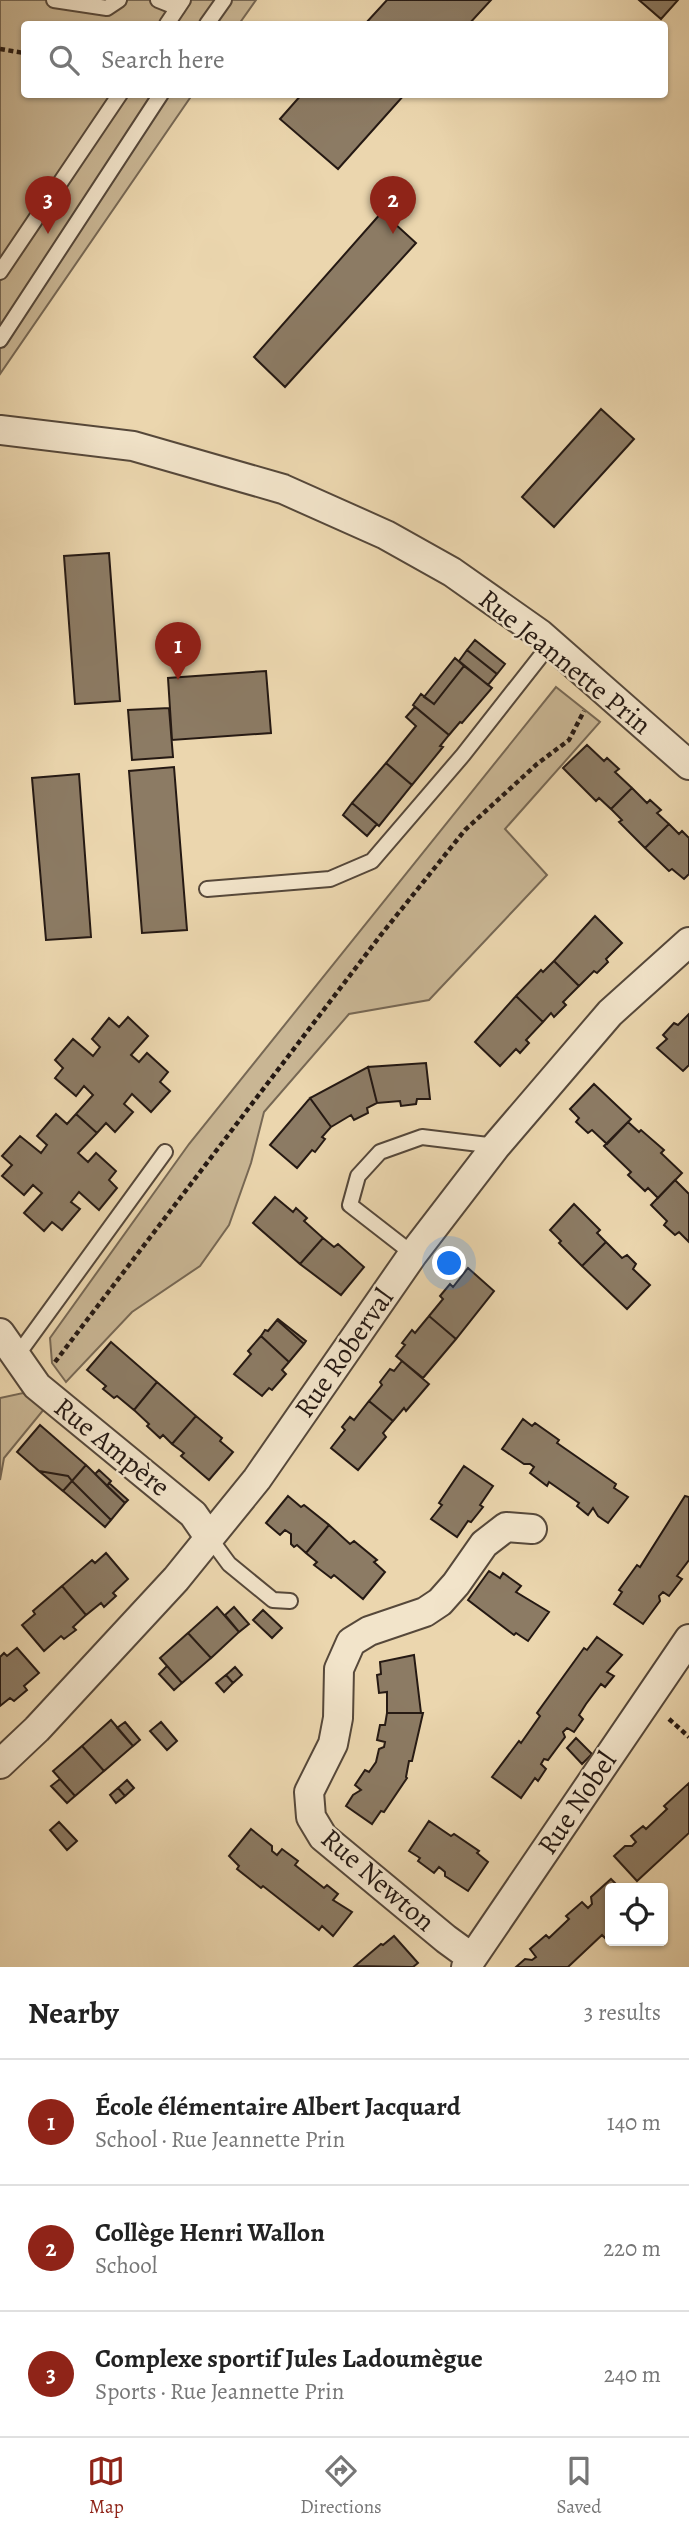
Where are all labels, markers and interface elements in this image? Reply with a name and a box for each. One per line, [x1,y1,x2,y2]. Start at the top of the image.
search box [21,21,668,98]
icon: search [45,41,83,79]
text: Search here [101,42,225,77]
pin: 3 [25,176,71,234]
pin: 2 [370,176,416,234]
street label: Rue Jeannette Prin [471,581,659,743]
pin: 1 [155,622,201,680]
your location [432,1246,466,1280]
street label: Rue Roberval [286,1281,403,1425]
street label: Rue Ampère [46,1389,178,1505]
street label: Rue Nobel [529,1744,625,1862]
street label: Rue Newton [313,1820,443,1940]
map controls [605,1883,668,1946]
button: locate [605,1883,668,1946]
text: Nearby [28,1993,119,2033]
text: 3 results [584,1997,661,2028]
text: École élémentaire Albert Jacquard [95,2089,461,2124]
text: 1 [47,2107,55,2138]
text: 140 m [607,2107,661,2138]
text: School · Rue Jeannette Prin [95,2124,345,2155]
text: Collège Henri Wallon [95,2215,325,2250]
text: 2 [45,2233,57,2264]
text: 220 m [603,2233,661,2264]
text: School [95,2250,157,2281]
text: Complexe sportif Jules Ladoumègue [95,2341,483,2376]
text: 3 [46,2359,56,2390]
text: 240 m [604,2359,661,2390]
text: Sports · Rue Jeannette Prin [95,2376,344,2407]
tab: Map [87,2452,125,2520]
tab: Directions [300,2452,382,2520]
tab: Saved [557,2452,602,2520]

